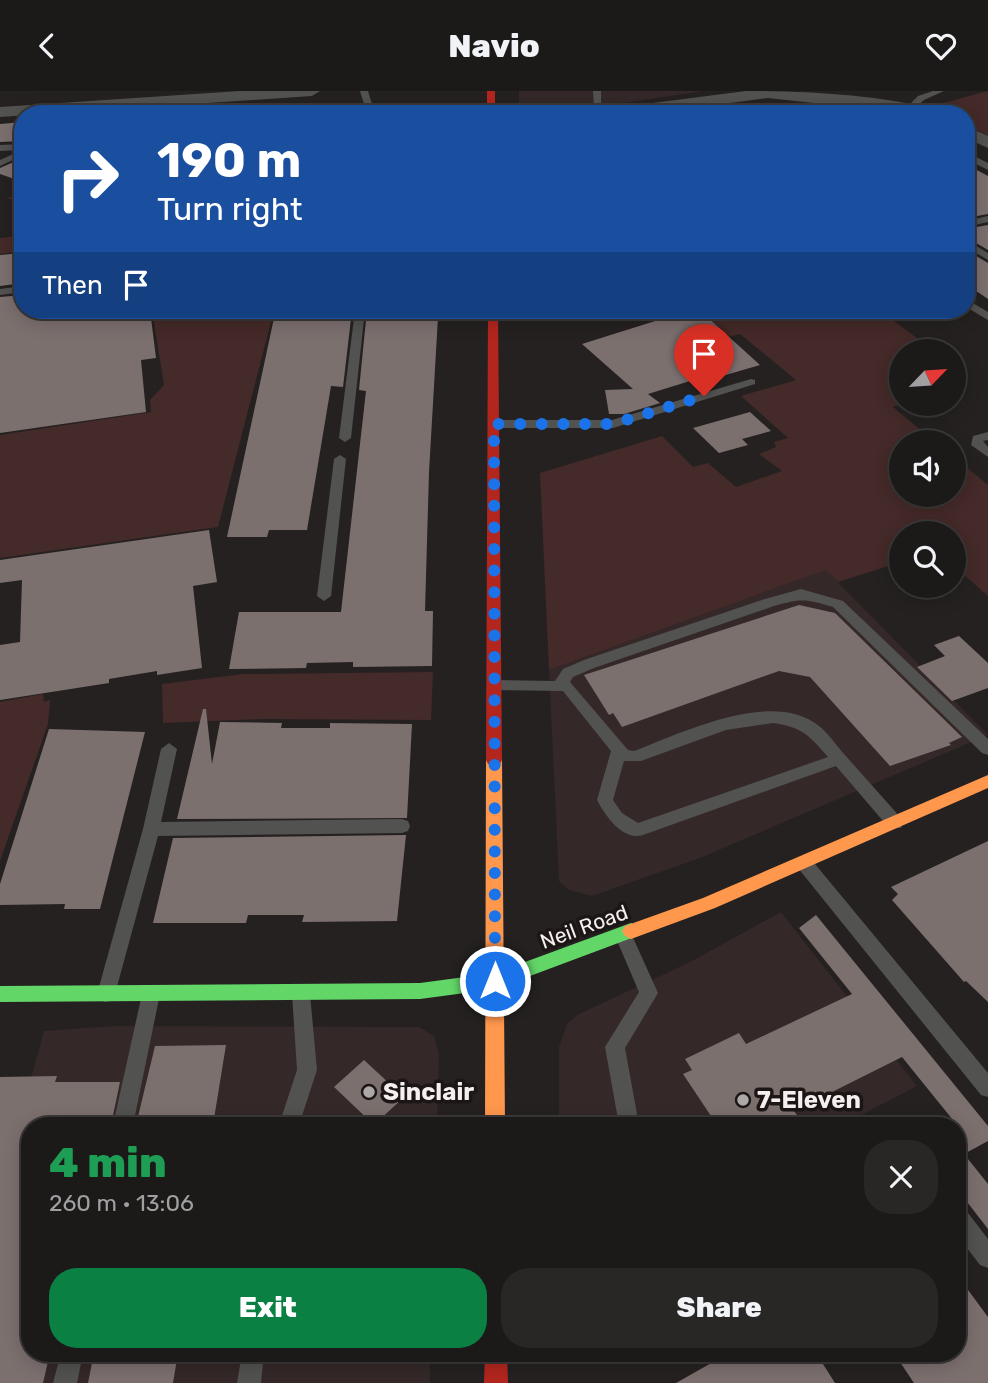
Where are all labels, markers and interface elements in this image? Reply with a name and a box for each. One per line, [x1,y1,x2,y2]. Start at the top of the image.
icon: back [28,27,66,65]
text: Navio [448,27,540,65]
icon: heart [922,27,960,65]
text: 190 m [157,131,301,189]
icon: right [42,133,133,224]
text: Turn right [157,190,302,228]
icon: arrive [117,266,155,304]
text: Then [42,270,103,301]
pin [674,324,734,396]
icon: arrive [685,335,723,373]
north arrow [889,339,966,417]
map controls [889,339,966,598]
button: sound [889,430,966,507]
button: search [889,521,966,598]
street label: Neil Road [537,899,631,954]
position arrow [458,944,532,1018]
place label: Sinclair [383,1078,474,1106]
marker: Sinclair [361,1084,377,1100]
place label: 7-Eleven [757,1086,861,1114]
marker: 7-Eleven [735,1092,751,1108]
text: 4 min [49,1138,167,1188]
button: close [864,1140,938,1214]
text: 260 m · 13:06 [49,1189,194,1217]
button: Exit [49,1268,487,1348]
button: Share [501,1268,938,1348]

